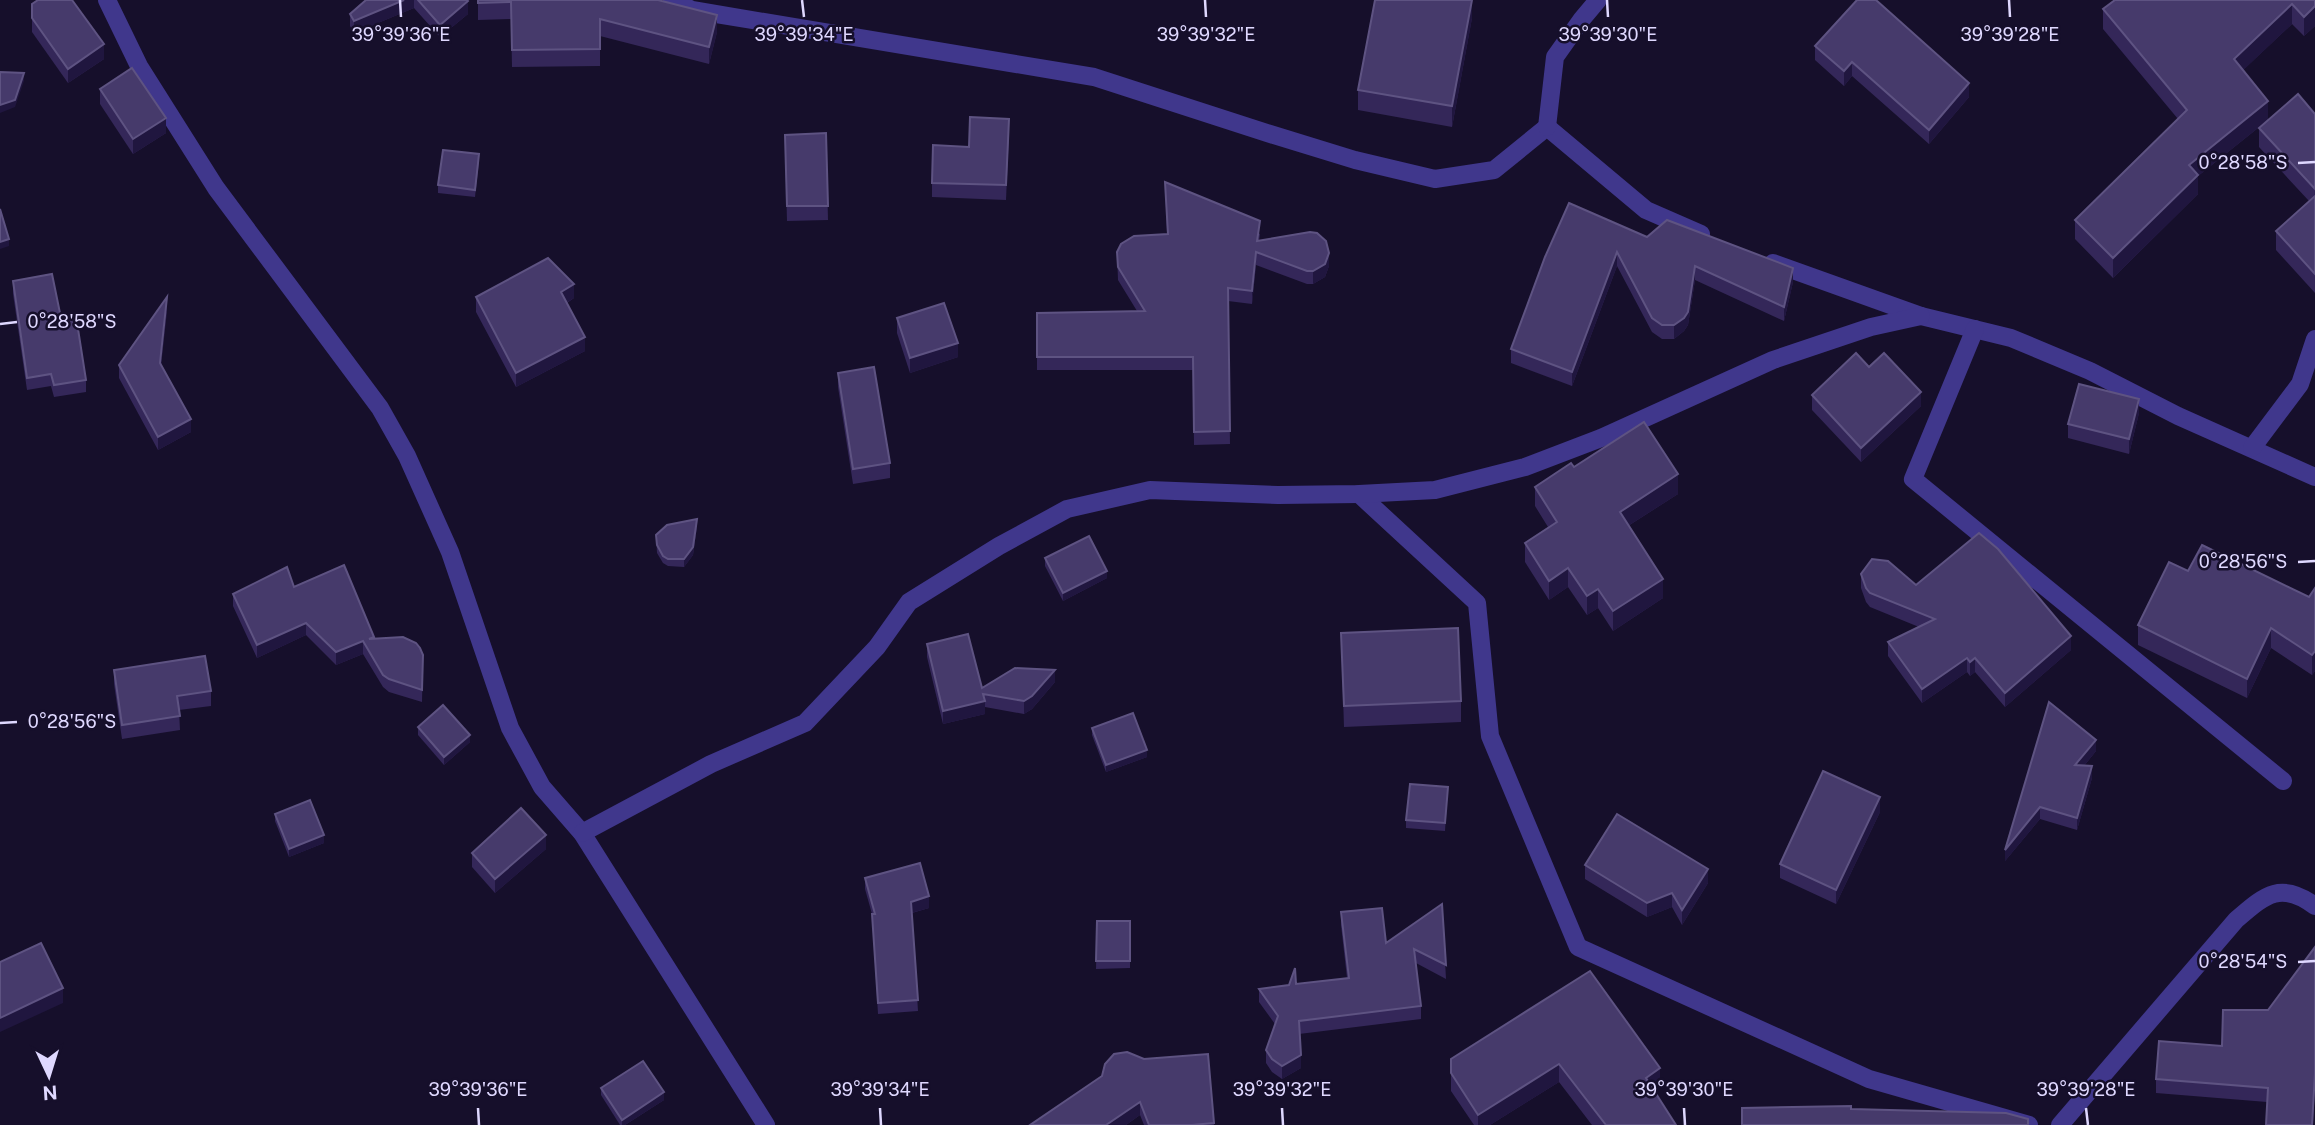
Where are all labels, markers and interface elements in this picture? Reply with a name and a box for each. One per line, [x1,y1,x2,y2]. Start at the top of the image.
text: 39°39'36"E [352,24,450,45]
text: 39°39'34"E [754,24,854,45]
text: 39°39'32"E [1157,24,1255,45]
text: 39°39'30"E [1559,24,1657,45]
text: 39°39'28"E [1961,24,2059,45]
text: 0°28'58"S [2198,152,2288,173]
text: 0°28'58"S [27,311,117,332]
text: 0°28'56"S [2199,551,2287,572]
text: 0°28'56"S [28,711,116,732]
text: 0°28'54"S [2199,951,2287,972]
north arrow [14,1041,84,1111]
text: 39°39'36"E [429,1079,527,1100]
text: 39°39'34"E [830,1079,930,1100]
text: 39°39'32"E [1233,1079,1331,1100]
text: 39°39'30"E [1635,1079,1733,1100]
text: 39°39'28"E [2037,1079,2135,1100]
text: N [42,1081,58,1104]

